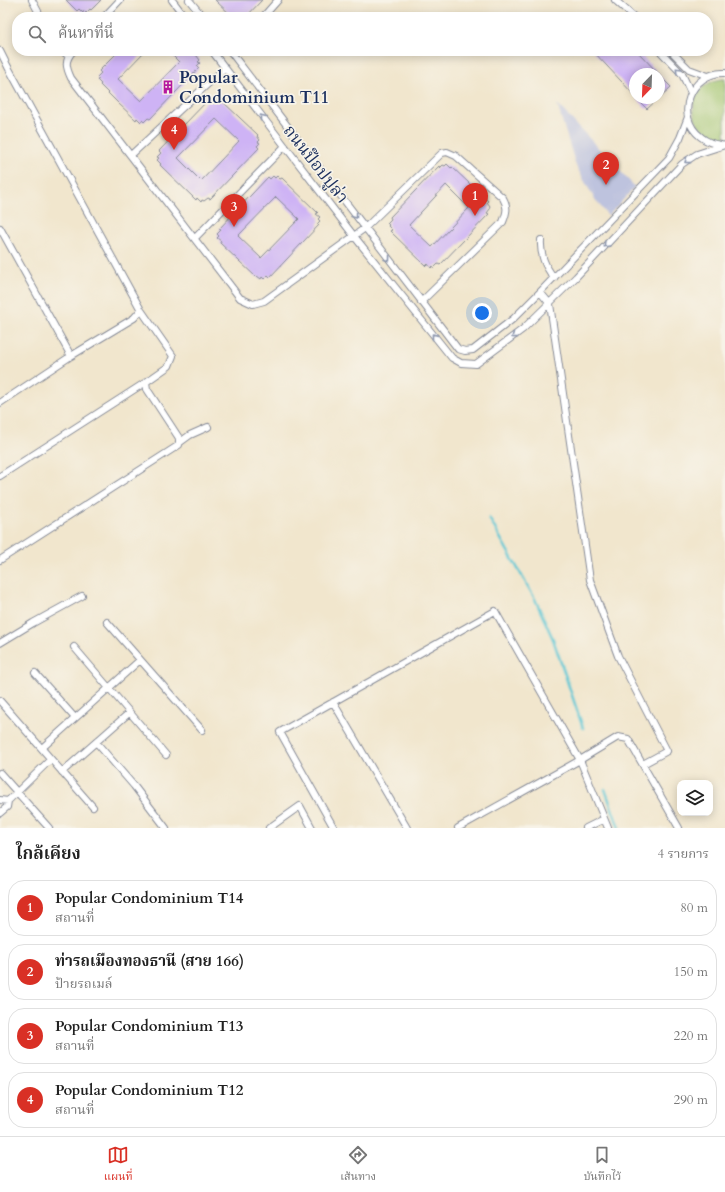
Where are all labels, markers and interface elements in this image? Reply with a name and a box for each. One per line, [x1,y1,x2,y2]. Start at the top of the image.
search box [12,12,713,56]
icon: search [26,23,48,45]
text: ค้นหาที่นี่ [58,23,114,43]
place label: Popular Condominium T11 [179,66,329,109]
one-way arrow [675,67,683,75]
north arrow [629,68,665,104]
building icon: Popular Condominium T11 [160,79,176,95]
one-way arrow [260,114,267,121]
pin: 4 [161,117,187,150]
street label: ถนนป๊อปปูล่า [278,120,354,208]
pin: 2 [593,152,619,185]
one-way arrow [684,156,691,164]
pin: 1 [462,183,488,216]
pin: 3 [221,194,247,227]
one-way arrow [351,212,358,219]
one-way arrow [603,240,611,248]
one-way arrow [384,255,391,262]
your location [472,303,492,323]
one-way arrow [511,331,518,338]
one-way arrow [431,333,438,340]
map controls [677,780,713,816]
button: layers [677,780,713,816]
text: ใกล้เคียง [16,842,81,865]
text: 4 รายการ [657,845,709,863]
text: Popular Condominium T14 [55,888,244,908]
text: 1 [27,899,33,917]
text: 80 m [680,899,708,917]
text: สถานที่ [55,909,94,927]
text: ท่ารถเมืองทองธานี (สาย 166) [55,951,244,971]
text: 2 [27,963,33,981]
text: 150 m [674,963,708,981]
text: ป้ายรถเมล์ [55,975,113,993]
text: Popular Condominium T13 [55,1016,244,1036]
text: 3 [27,1027,33,1045]
text: 220 m [674,1027,708,1045]
text: สถานที่ [55,1037,94,1055]
text: Popular Condominium T12 [55,1080,244,1100]
text: 4 [27,1091,33,1109]
text: 290 m [674,1091,708,1109]
text: สถานที่ [55,1101,94,1119]
tab: แผนที่ [104,1144,133,1186]
tab: เส้นทาง [340,1144,376,1186]
tab: บันทึกไว้ [584,1144,621,1186]

